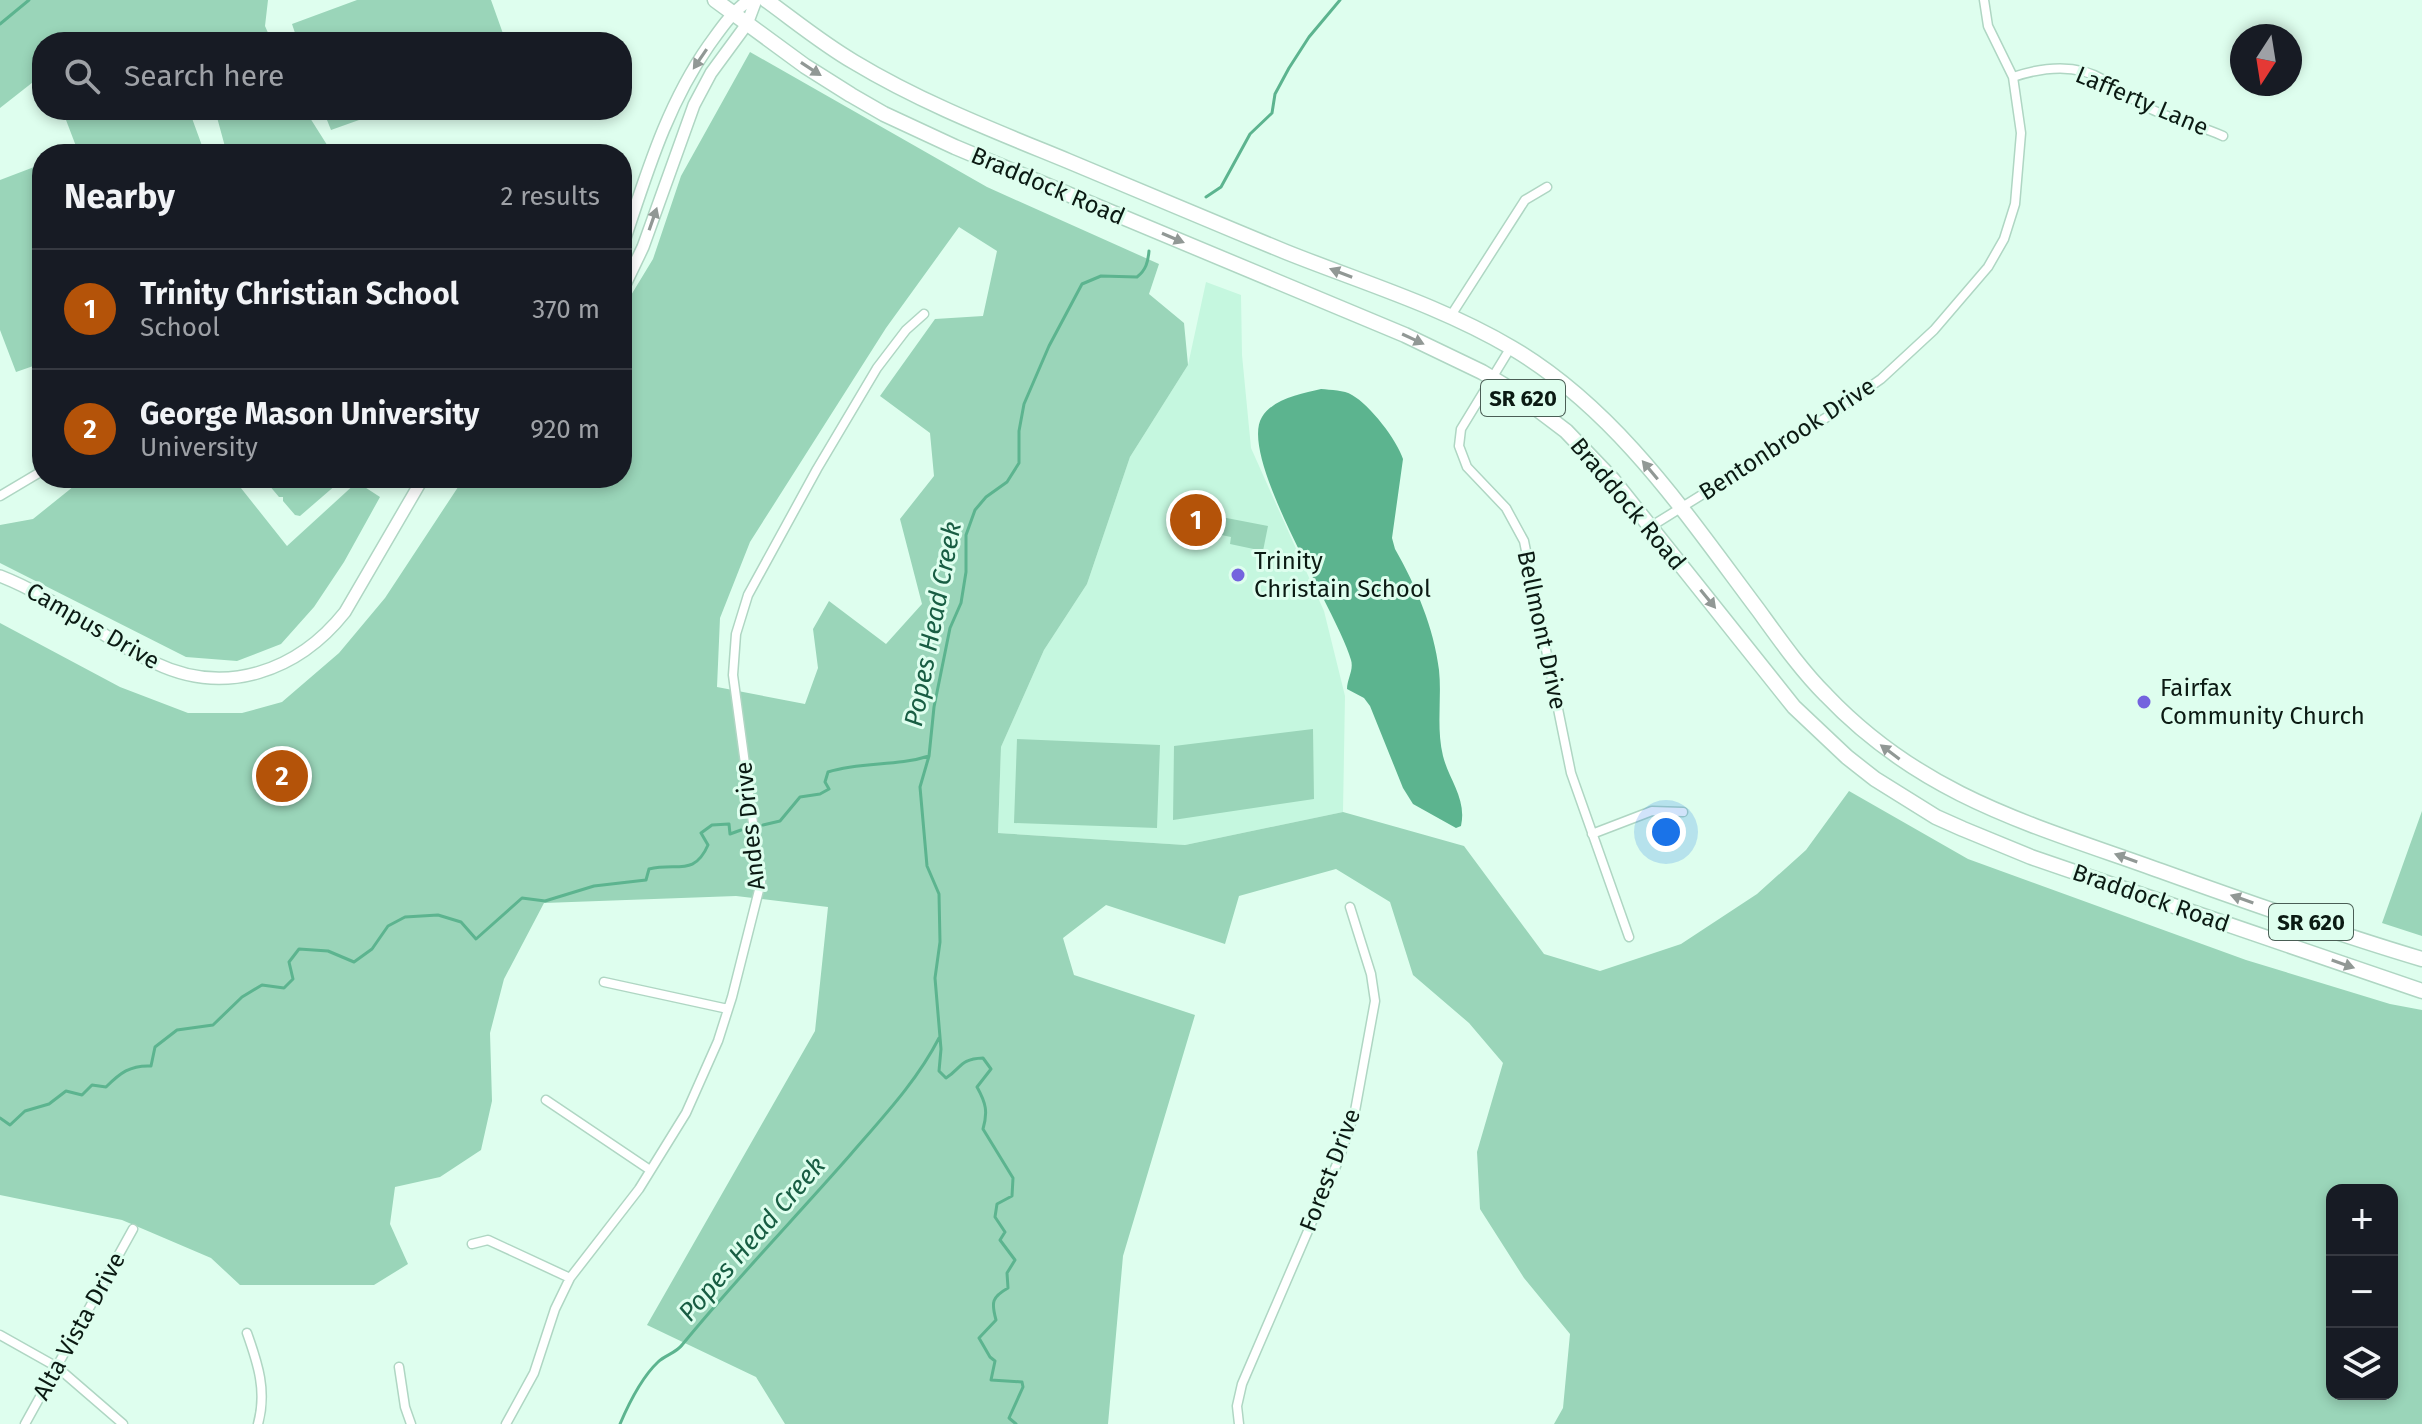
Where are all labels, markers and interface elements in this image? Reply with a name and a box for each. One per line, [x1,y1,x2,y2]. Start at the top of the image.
north arrow [2230,24,2302,96]
search box [32,32,632,120]
one-way arrow [692,48,707,69]
icon: search [60,54,104,98]
text: Search here [124,58,284,94]
street label: Lafferty Lane [2071,60,2213,142]
one-way arrow [800,62,822,76]
street label: Braddock Road [967,141,1129,231]
text: Nearby [64,176,175,217]
text: 2 results [500,181,600,212]
one-way arrow [647,207,659,231]
one-way arrow [1161,231,1185,244]
one-way arrow [1329,266,1353,279]
text: Trinity Christian School [140,276,459,312]
text: 1 [84,294,96,325]
text: 370 m [532,294,600,325]
text: School [140,312,220,343]
one-way arrow [1401,332,1424,345]
street label: Bentonbrook Drive [1694,372,1880,506]
road number: SR 620 [1481,380,1565,416]
text: George Mason University [140,396,479,432]
text: 2 [83,414,97,445]
text: 920 m [530,414,600,445]
text: University [140,432,258,463]
street label: Braddock Road [1564,432,1692,576]
one-way arrow [1642,460,1659,480]
pin: 1 [1170,490,1222,550]
water label: Popes Head Creek [898,519,968,729]
place label: Trinity Christain School [1254,547,1431,603]
street label: Bellmont Drive [1511,548,1573,712]
marker: Trinity Christain School [1229,566,1247,584]
street label: Campus Drive [22,577,164,675]
one-way arrow [1699,589,1715,609]
place label: Fairfax Community Church [2160,674,2365,730]
marker: Fairfax Community Church [2135,693,2153,711]
one-way arrow [1880,745,1900,761]
pin: 2 [256,746,308,806]
street label: Andes Drive [729,760,771,892]
your location [1646,812,1686,852]
one-way arrow [2114,852,2138,864]
street label: Braddock Road [2069,858,2233,938]
one-way arrow [2229,892,2253,904]
road number: SR 620 [2269,904,2353,940]
one-way arrow [2331,959,2355,971]
street label: Forest Drive [1294,1105,1366,1235]
water label: Popes Head Creek [672,1150,832,1328]
map controls [2326,1184,2398,1400]
button: + [2326,1184,2398,1256]
street label: Alta Vista Drive [27,1247,131,1405]
button: − [2326,1256,2398,1328]
button: layers [2326,1328,2398,1400]

